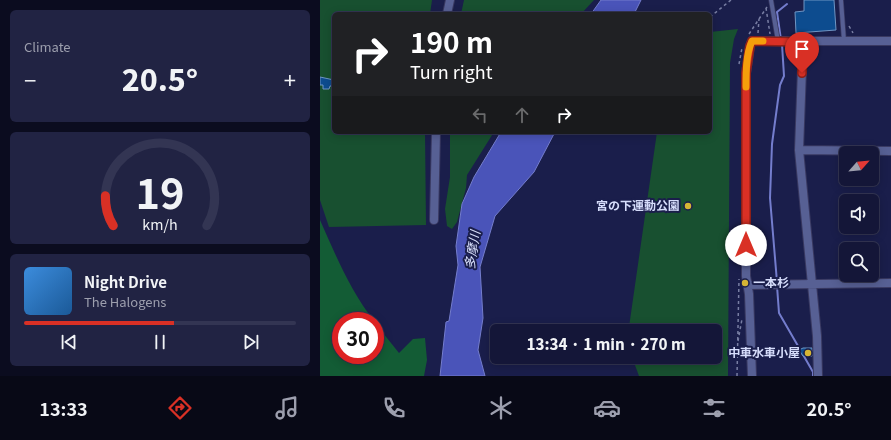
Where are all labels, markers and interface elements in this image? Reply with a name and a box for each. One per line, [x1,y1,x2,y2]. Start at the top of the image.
text: 190 m [410,21,493,61]
icon: right [344,28,396,80]
pin [785,32,819,73]
text: Climate [24,37,71,56]
icon: arrive [791,38,813,60]
text: 20.5° [122,56,198,100]
text: Turn right [410,58,493,84]
text: − [24,63,36,95]
text: + [284,63,296,95]
icon: left [469,104,491,126]
icon: ahead [511,104,533,126]
icon: right [553,104,575,126]
north arrow [839,146,879,186]
map controls [839,146,879,282]
text: 19 [135,161,185,221]
button: sound [839,194,879,234]
place label: 宮の下運動公園 [596,196,680,213]
marker: 宮の下運動公園 [683,201,693,211]
text: km/h [142,213,178,234]
position arrow [725,224,767,266]
water label: 多摩川 [459,227,484,271]
button: search [839,242,879,282]
text: Night Drive [84,271,167,292]
place label: 一本杉 [753,273,789,290]
marker: 一本杉 [740,278,750,288]
text: The Halogens [84,292,166,311]
speed limit sign: 30 [332,312,384,364]
icon: previous [58,331,80,353]
icon: pause [149,331,171,353]
icon: next [240,331,262,353]
text: 13:34 · 1 min · 270 m [526,333,686,354]
place label: 中車水車小屋 [728,343,800,360]
marker: 中車水車小屋 [803,348,813,358]
icon: directions [166,394,194,422]
icon: music [273,394,301,422]
icon: phone [380,394,408,422]
icon: climate [487,394,515,422]
icon: car [593,394,621,422]
icon: filters [700,394,728,422]
text: 13:33 [39,395,88,421]
text: 20.5° [807,395,852,421]

